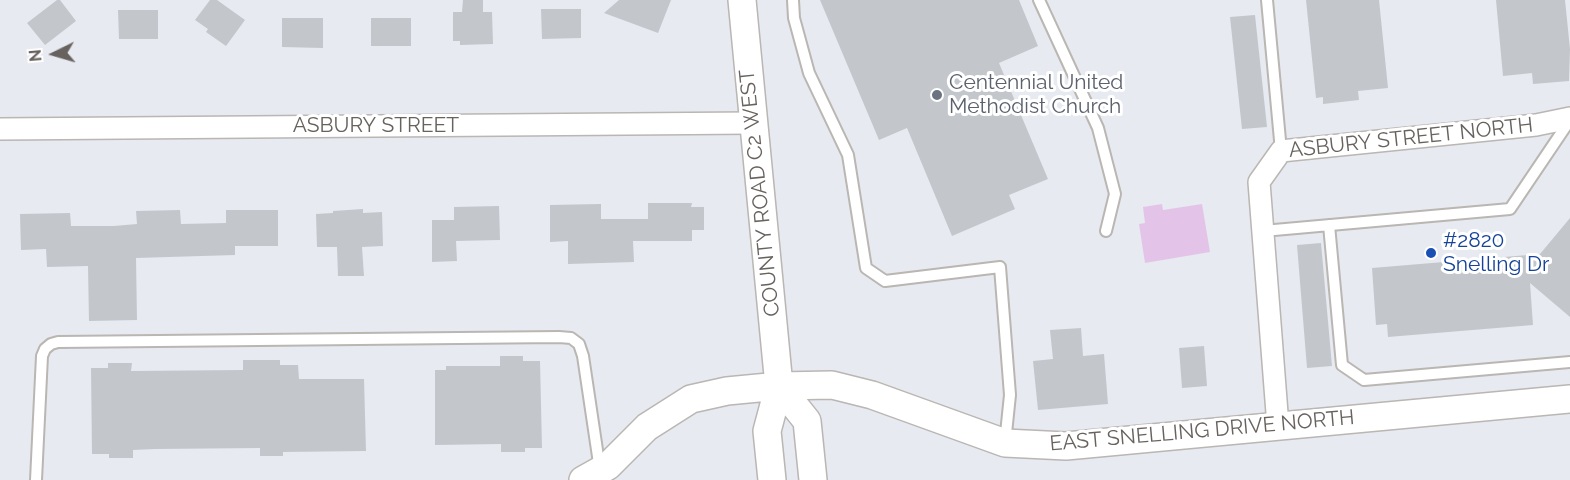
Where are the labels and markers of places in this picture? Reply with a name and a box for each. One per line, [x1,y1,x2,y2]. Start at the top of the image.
place label: Centennial United Methodist Church [949,70,1123,120]
marker: Centennial United Methodist Church [930,88,944,102]
place label: #2820 Snelling Dr [1443,228,1549,278]
marker: #2820 Snelling Dr [1424,246,1438,260]

